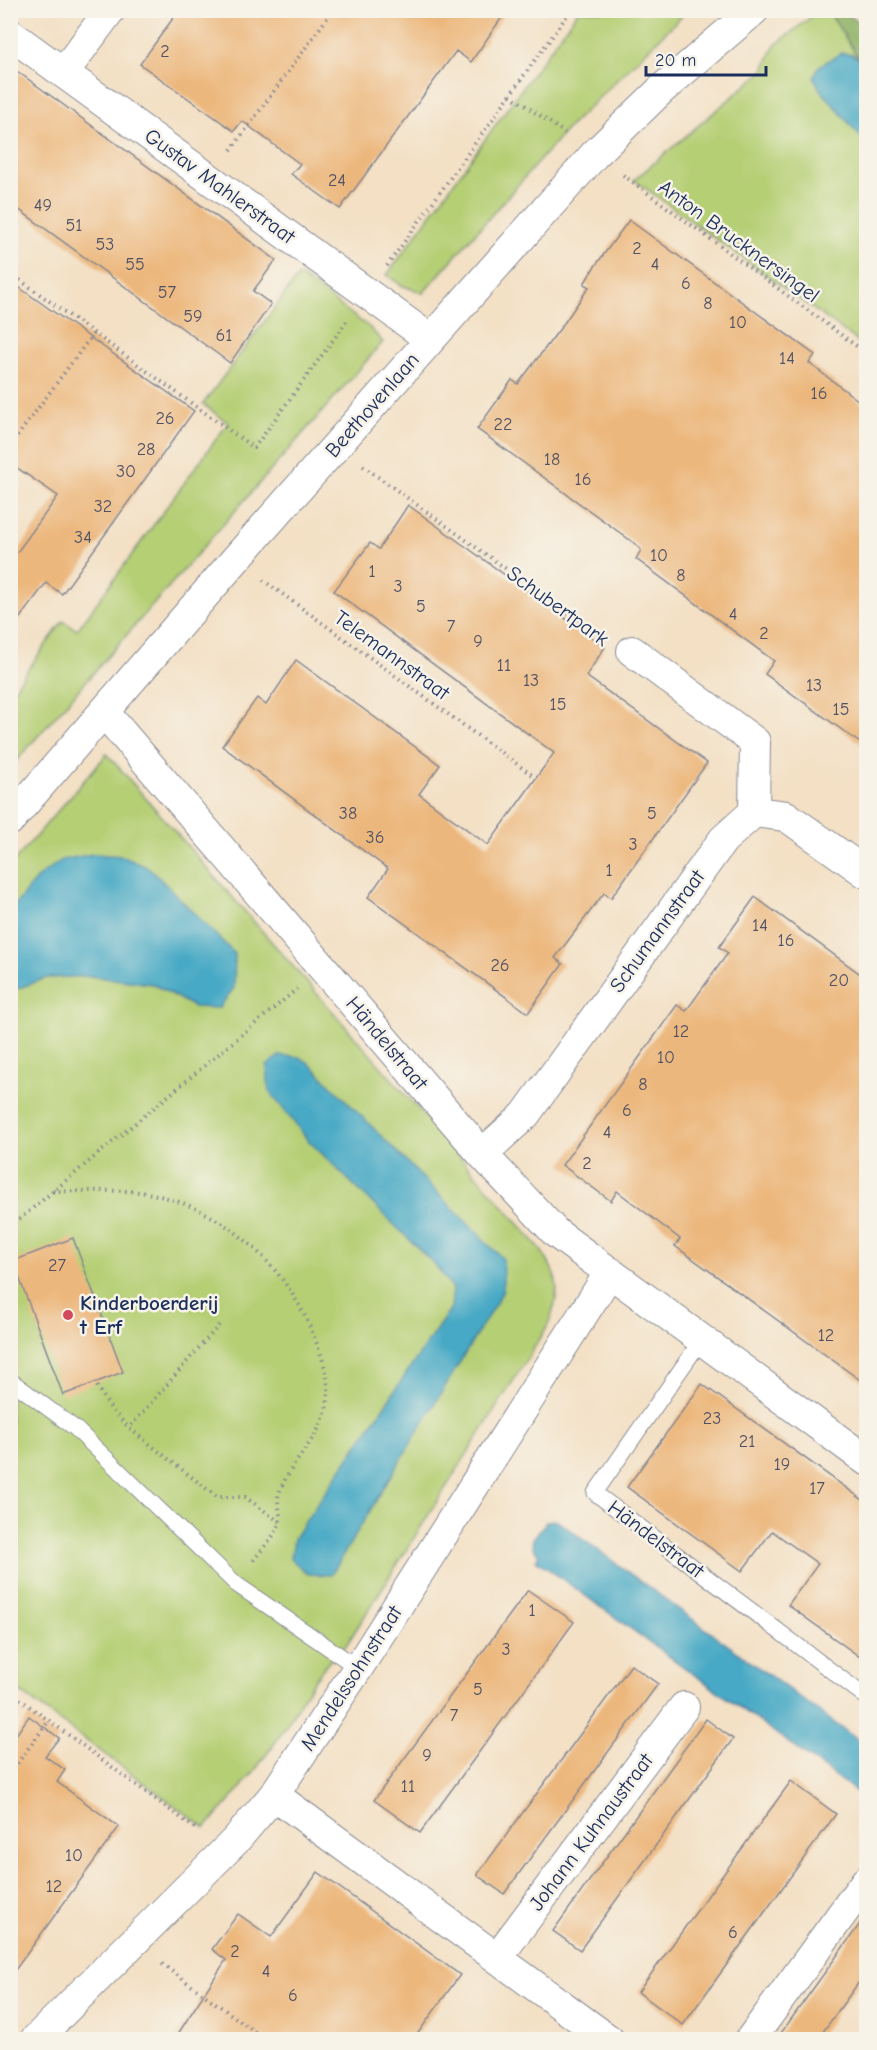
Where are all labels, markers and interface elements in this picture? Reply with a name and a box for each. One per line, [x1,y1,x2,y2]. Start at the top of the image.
scale bar [646,39,766,77]
house number: 2 [160,41,170,62]
text: 20 m [655,50,696,71]
street label: Gustav Mahlerstraat [140,123,301,249]
house number: 24 [328,170,346,191]
street label: Anton Brucknersingel [654,175,824,307]
house number: 49 [34,195,52,216]
house number: 51 [66,215,82,236]
house number: 53 [96,234,114,255]
house number: 2 [632,238,642,259]
house number: 55 [125,254,145,275]
house number: 4 [651,254,659,275]
house number: 6 [681,273,691,294]
house number: 57 [158,282,177,303]
house number: 8 [703,293,713,314]
house number: 59 [183,306,203,327]
house number: 10 [729,312,747,333]
house number: 61 [216,325,232,346]
street label: Beethovenlaan [320,348,424,462]
house number: 14 [779,348,795,369]
house number: 16 [811,383,827,404]
house number: 26 [155,408,175,429]
house number: 22 [494,414,512,435]
house number: 28 [137,439,155,460]
house number: 18 [544,449,560,470]
house number: 30 [116,461,136,482]
house number: 16 [575,469,591,490]
house number: 32 [94,496,112,517]
house number: 34 [74,527,92,548]
house number: 10 [650,545,668,566]
house number: 1 [368,561,376,582]
street label: Schubertpark [502,561,614,651]
house number: 8 [676,565,686,586]
house number: 3 [393,576,403,597]
house number: 5 [416,596,426,617]
house number: 4 [729,604,737,625]
street label: Telemannstraat [330,605,455,705]
house number: 7 [447,616,456,637]
house number: 2 [759,623,769,644]
house number: 9 [473,631,483,652]
house number: 11 [497,655,511,676]
house number: 13 [523,670,539,691]
house number: 13 [806,675,822,696]
house number: 15 [550,694,566,715]
house number: 15 [833,699,849,720]
house number: 38 [339,803,357,824]
house number: 5 [647,803,657,824]
house number: 36 [366,827,384,848]
house number: 3 [628,834,638,855]
house number: 1 [605,860,613,881]
street label: Schumannstraat [605,864,710,997]
house number: 14 [752,915,768,936]
house number: 16 [778,930,794,951]
house number: 26 [490,955,510,976]
house number: 20 [829,970,849,991]
street label: Händelstraat [341,992,434,1095]
house number: 12 [673,1021,689,1042]
house number: 10 [657,1047,675,1068]
house number: 8 [638,1074,648,1095]
house number: 6 [622,1100,632,1121]
house number: 4 [603,1122,611,1143]
house number: 2 [582,1153,592,1174]
house number: 27 [48,1255,66,1276]
place label: Kinderboerderij t Erf [79,1291,218,1339]
marker: Kinderboerderij t Erf [61,1308,75,1322]
house number: 12 [818,1325,834,1346]
house number: 23 [703,1408,721,1429]
house number: 21 [739,1431,755,1452]
house number: 19 [774,1454,790,1475]
house number: 17 [809,1478,825,1499]
street label: Händelstraat [603,1495,710,1584]
street label: Mendelssohnstraat [295,1600,407,1755]
house number: 1 [528,1600,536,1621]
house number: 3 [501,1639,511,1660]
house number: 5 [473,1679,483,1700]
house number: 7 [450,1705,459,1726]
house number: 9 [422,1745,432,1766]
street label: Johann Kuhnaustraat [524,1748,658,1915]
house number: 11 [401,1776,415,1797]
house number: 10 [65,1845,83,1866]
house number: 12 [46,1876,62,1897]
house number: 6 [728,1922,738,1943]
house number: 2 [230,1941,240,1962]
house number: 4 [262,1961,270,1982]
house number: 6 [288,1985,298,2006]

